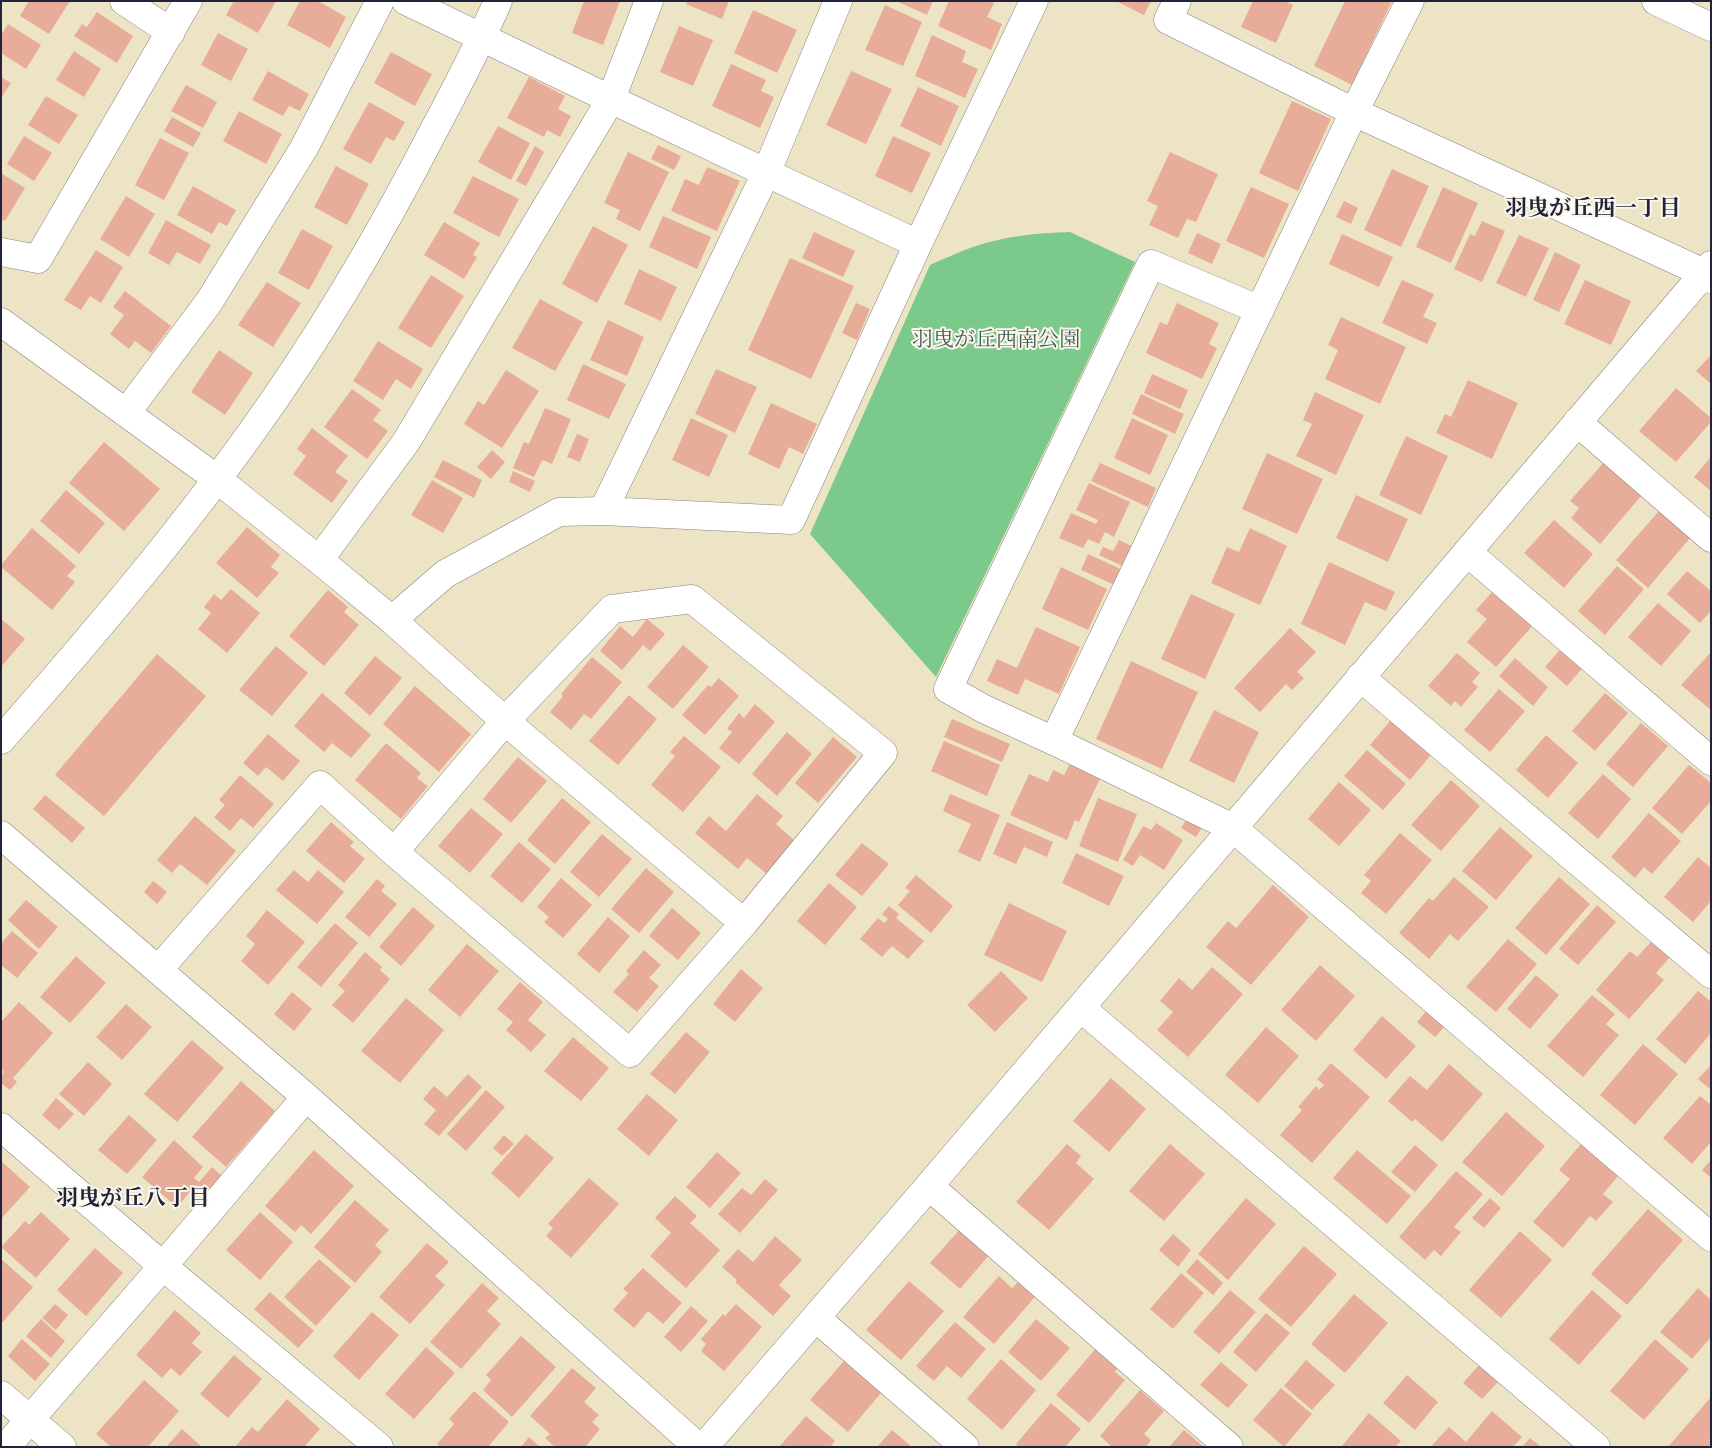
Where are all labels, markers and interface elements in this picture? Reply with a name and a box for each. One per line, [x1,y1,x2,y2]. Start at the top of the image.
district label: 羽曳が丘西一丁目 [1505,197,1681,223]
park label: 羽曳が丘西南公園 [912,328,1080,354]
district label: 羽曳が丘八丁目 [56,1187,210,1213]

